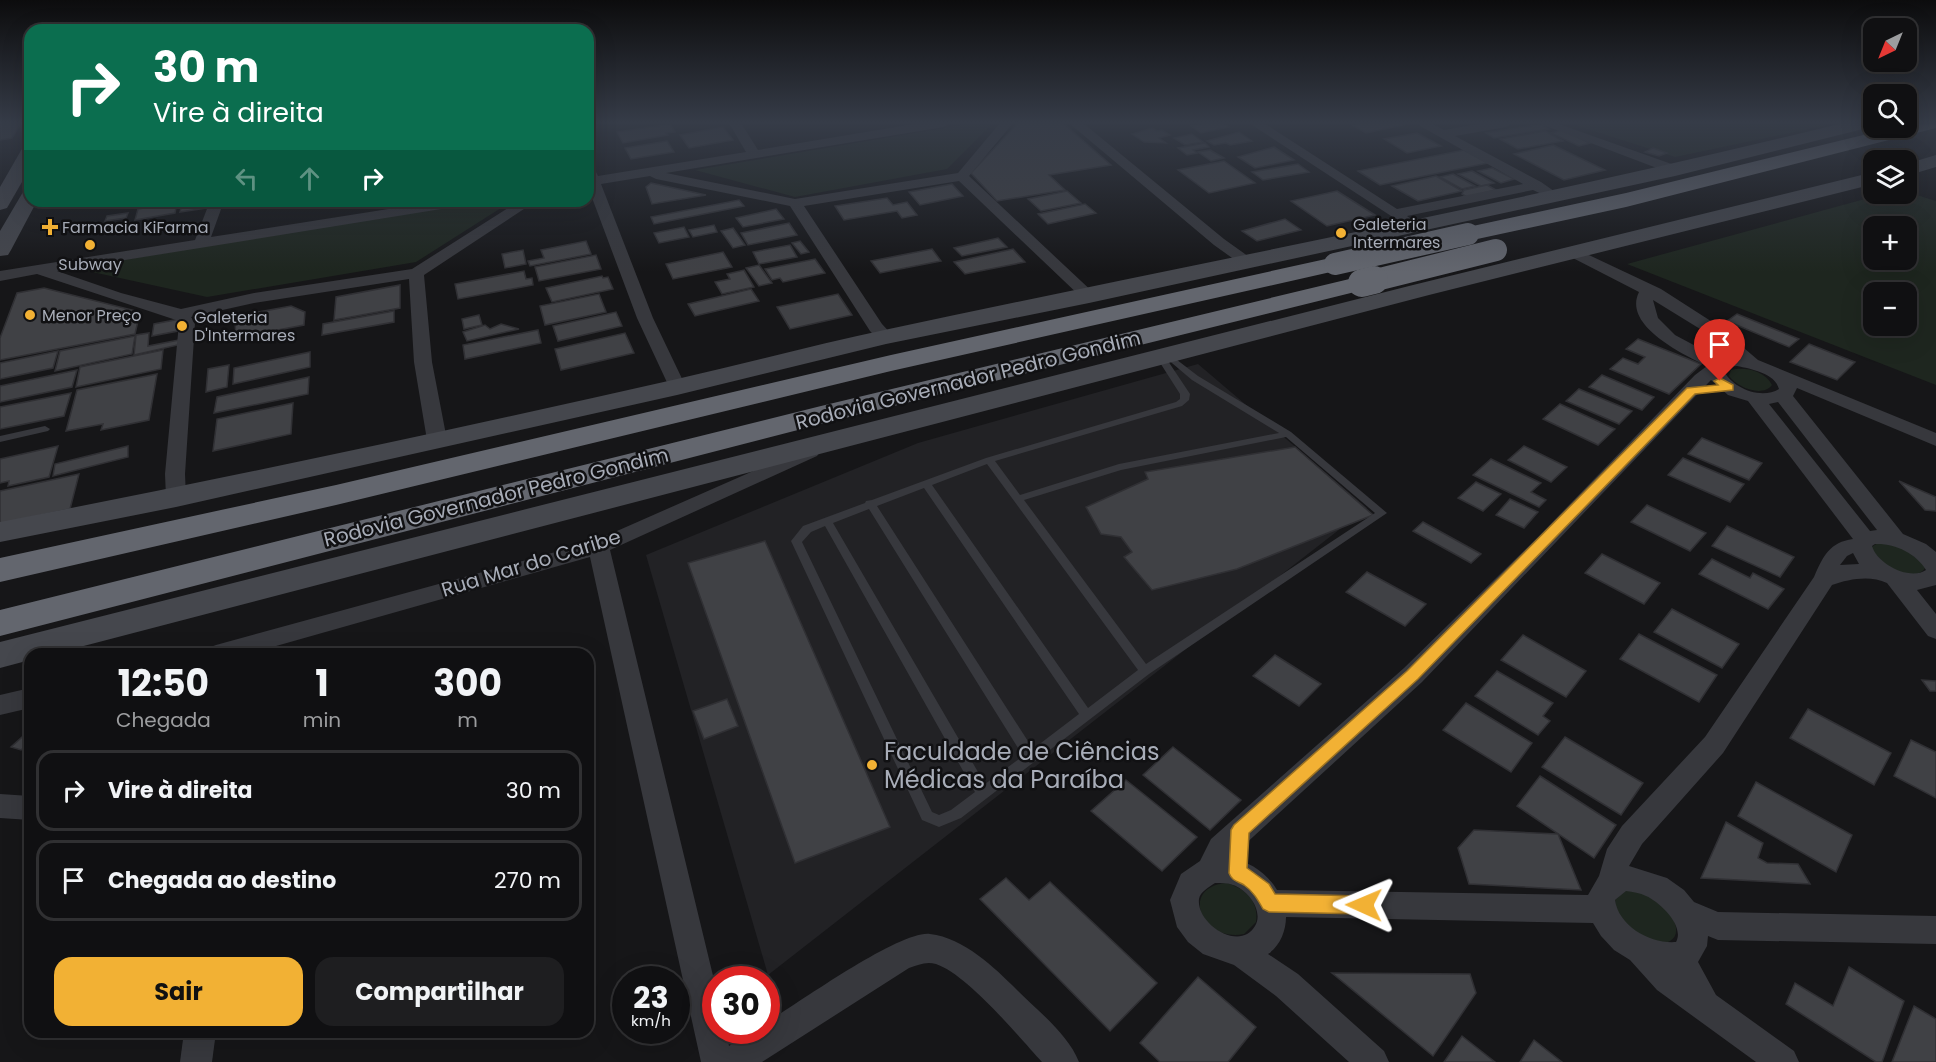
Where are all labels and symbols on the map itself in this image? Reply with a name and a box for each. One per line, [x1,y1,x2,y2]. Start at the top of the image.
north arrow [1863,18,1917,72]
place label: Galeteria Intermares [1353,213,1440,254]
place label: Farmacia KiFarma [62,216,209,239]
marker: Farmacia KiFarma [43,220,57,234]
marker: Galeteria Intermares [1334,226,1348,240]
marker: Subway [83,238,97,252]
place label: Subway [58,253,122,276]
place label: Menor Preço [42,304,142,327]
place label: Galeteria D'Intermares [194,306,295,347]
marker: Menor Preço [23,308,37,322]
marker: Galeteria D'Intermares [175,319,189,333]
pin [1694,319,1745,381]
street label: Rodovia Governador Pedro Gondim [793,324,1143,436]
street label: Rodovia Governador Pedro Gondim [321,441,671,553]
street label: Rua Mar do Caribe [438,522,624,604]
place label: Faculdade de Ciências Médicas da Paraíba [884,735,1160,796]
marker: Faculdade de Ciências Médicas da Paraíba [865,758,879,772]
position arrow [1332,873,1396,937]
speed limit sign: 30 [702,966,780,1044]

